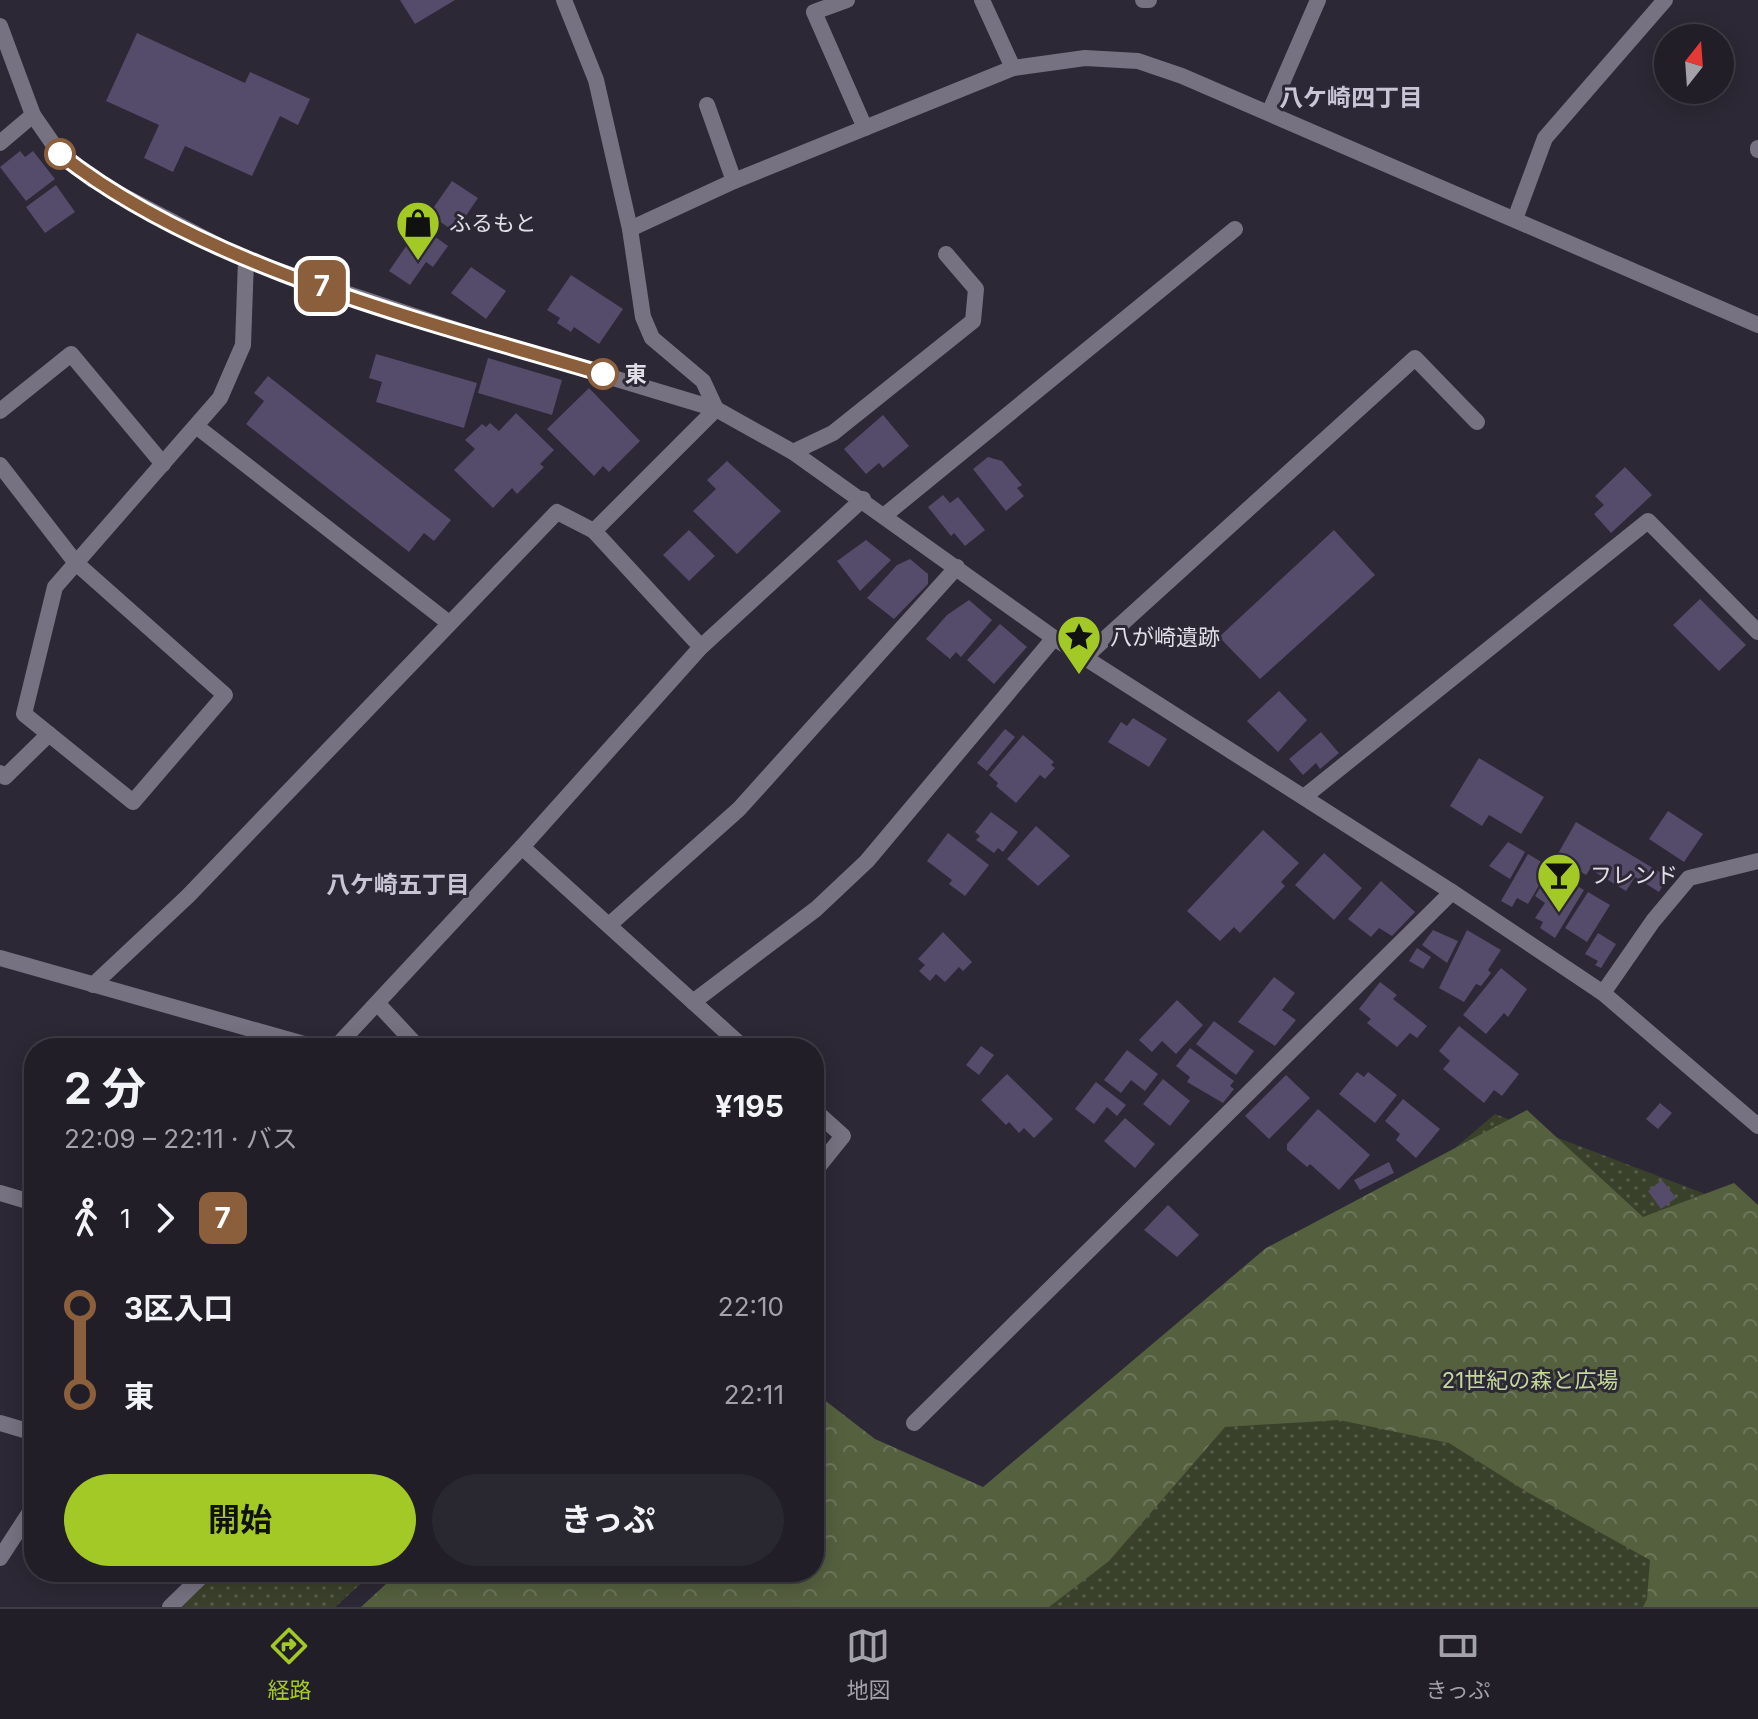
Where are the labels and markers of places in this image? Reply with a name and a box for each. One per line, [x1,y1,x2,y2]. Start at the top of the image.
unlabelled marker [45,139,75,169]
shop icon: ふるもと [394,199,442,262]
place label: ふるもと [449,210,537,236]
marker: 東 [588,359,618,389]
place label: 東 [625,361,647,387]
place icon: 八が崎遺跡 [1055,613,1103,676]
place label: 八が崎遺跡 [1110,624,1220,650]
bar icon: フレンド [1535,851,1583,914]
place label: フレンド [1590,862,1678,888]

